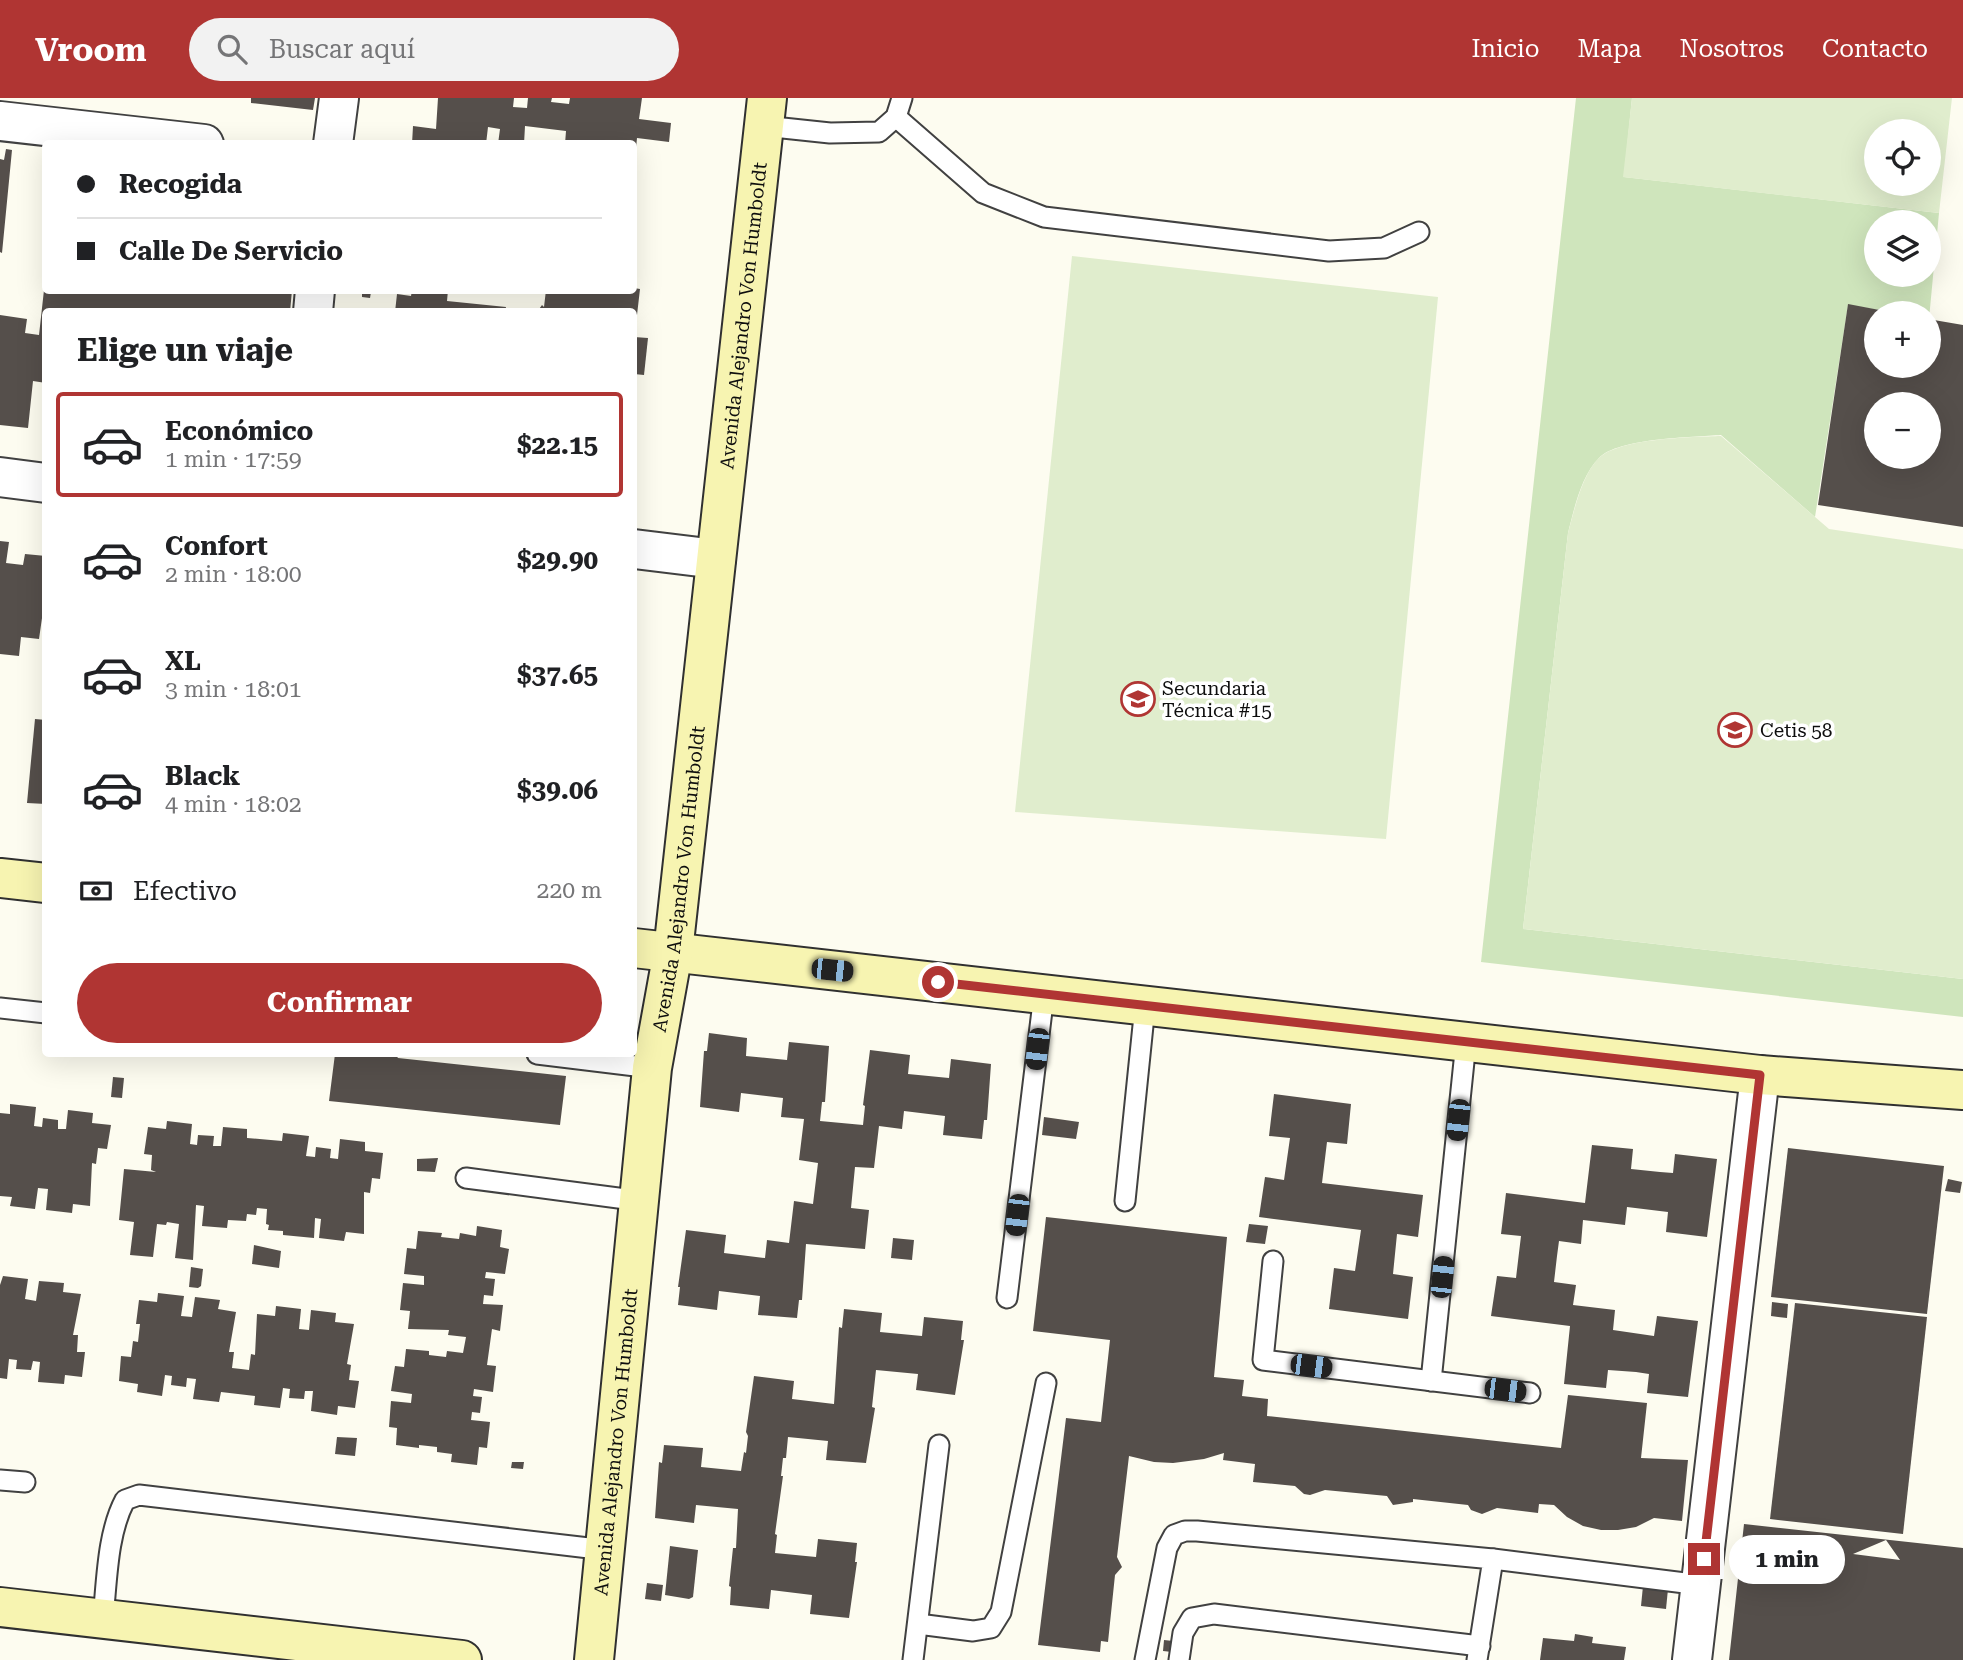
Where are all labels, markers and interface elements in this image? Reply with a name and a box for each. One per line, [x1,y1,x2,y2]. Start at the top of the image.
search box [189,18,679,81]
text: Vroom [35,30,147,69]
icon: search [213,30,251,68]
text: Buscar aquí [269,34,415,64]
text: Inicio [1471,35,1539,63]
text: Mapa [1577,35,1642,63]
text: Nosotros [1680,35,1784,63]
text: Contacto [1822,35,1928,63]
map controls [1864,119,1941,469]
button: locate [1864,119,1941,196]
street label: Avenida Alejandro Von Humboldt [715,161,772,470]
text: Recogida [119,169,242,199]
button: layers [1864,210,1941,287]
text: Calle De Servicio [119,236,343,266]
button: + [1864,301,1941,378]
text: Elige un viaje [77,331,293,369]
button: − [1864,392,1941,469]
icon: car [81,413,144,476]
text: Económico [165,416,313,446]
text: $22.15 [517,430,598,460]
text: 1 min · 17:59 [165,446,302,473]
icon: car [81,528,144,591]
text: Confort [165,531,268,561]
text: $29.90 [517,545,598,575]
text: 2 min · 18:00 [165,561,302,588]
icon: car [81,643,144,706]
text: XL [165,646,201,676]
text: $37.65 [517,660,598,690]
text: 3 min · 18:01 [165,676,302,703]
place label: Secundaria Técnica #15 [1162,677,1272,722]
school or university icon: Secundaria Técnica #15 [1119,680,1157,718]
school or university icon: Cetis 58 [1716,711,1754,749]
place label: Cetis 58 [1760,719,1833,742]
street label: Avenida Alejandro Von Humboldt [648,725,710,1034]
icon: car [81,758,144,821]
text: Black [165,761,240,791]
text: $39.06 [517,775,598,805]
text: 4 min · 18:02 [165,791,302,818]
icon: cash [77,872,115,910]
text: Efectivo [133,876,237,906]
text: 220 m [537,877,602,904]
car [811,957,854,983]
button: Confirmar [77,963,602,1043]
route start [922,966,954,998]
car [1025,1027,1050,1071]
car [1446,1098,1471,1142]
car [1005,1193,1030,1237]
car [1430,1255,1455,1299]
street label: Avenida Alejandro Von Humboldt [589,1287,642,1597]
car [1289,1353,1334,1379]
car [1483,1377,1528,1403]
callout: 1 min [1728,1534,1844,1584]
route end [1688,1543,1720,1575]
text: 1 min [1755,1546,1819,1573]

